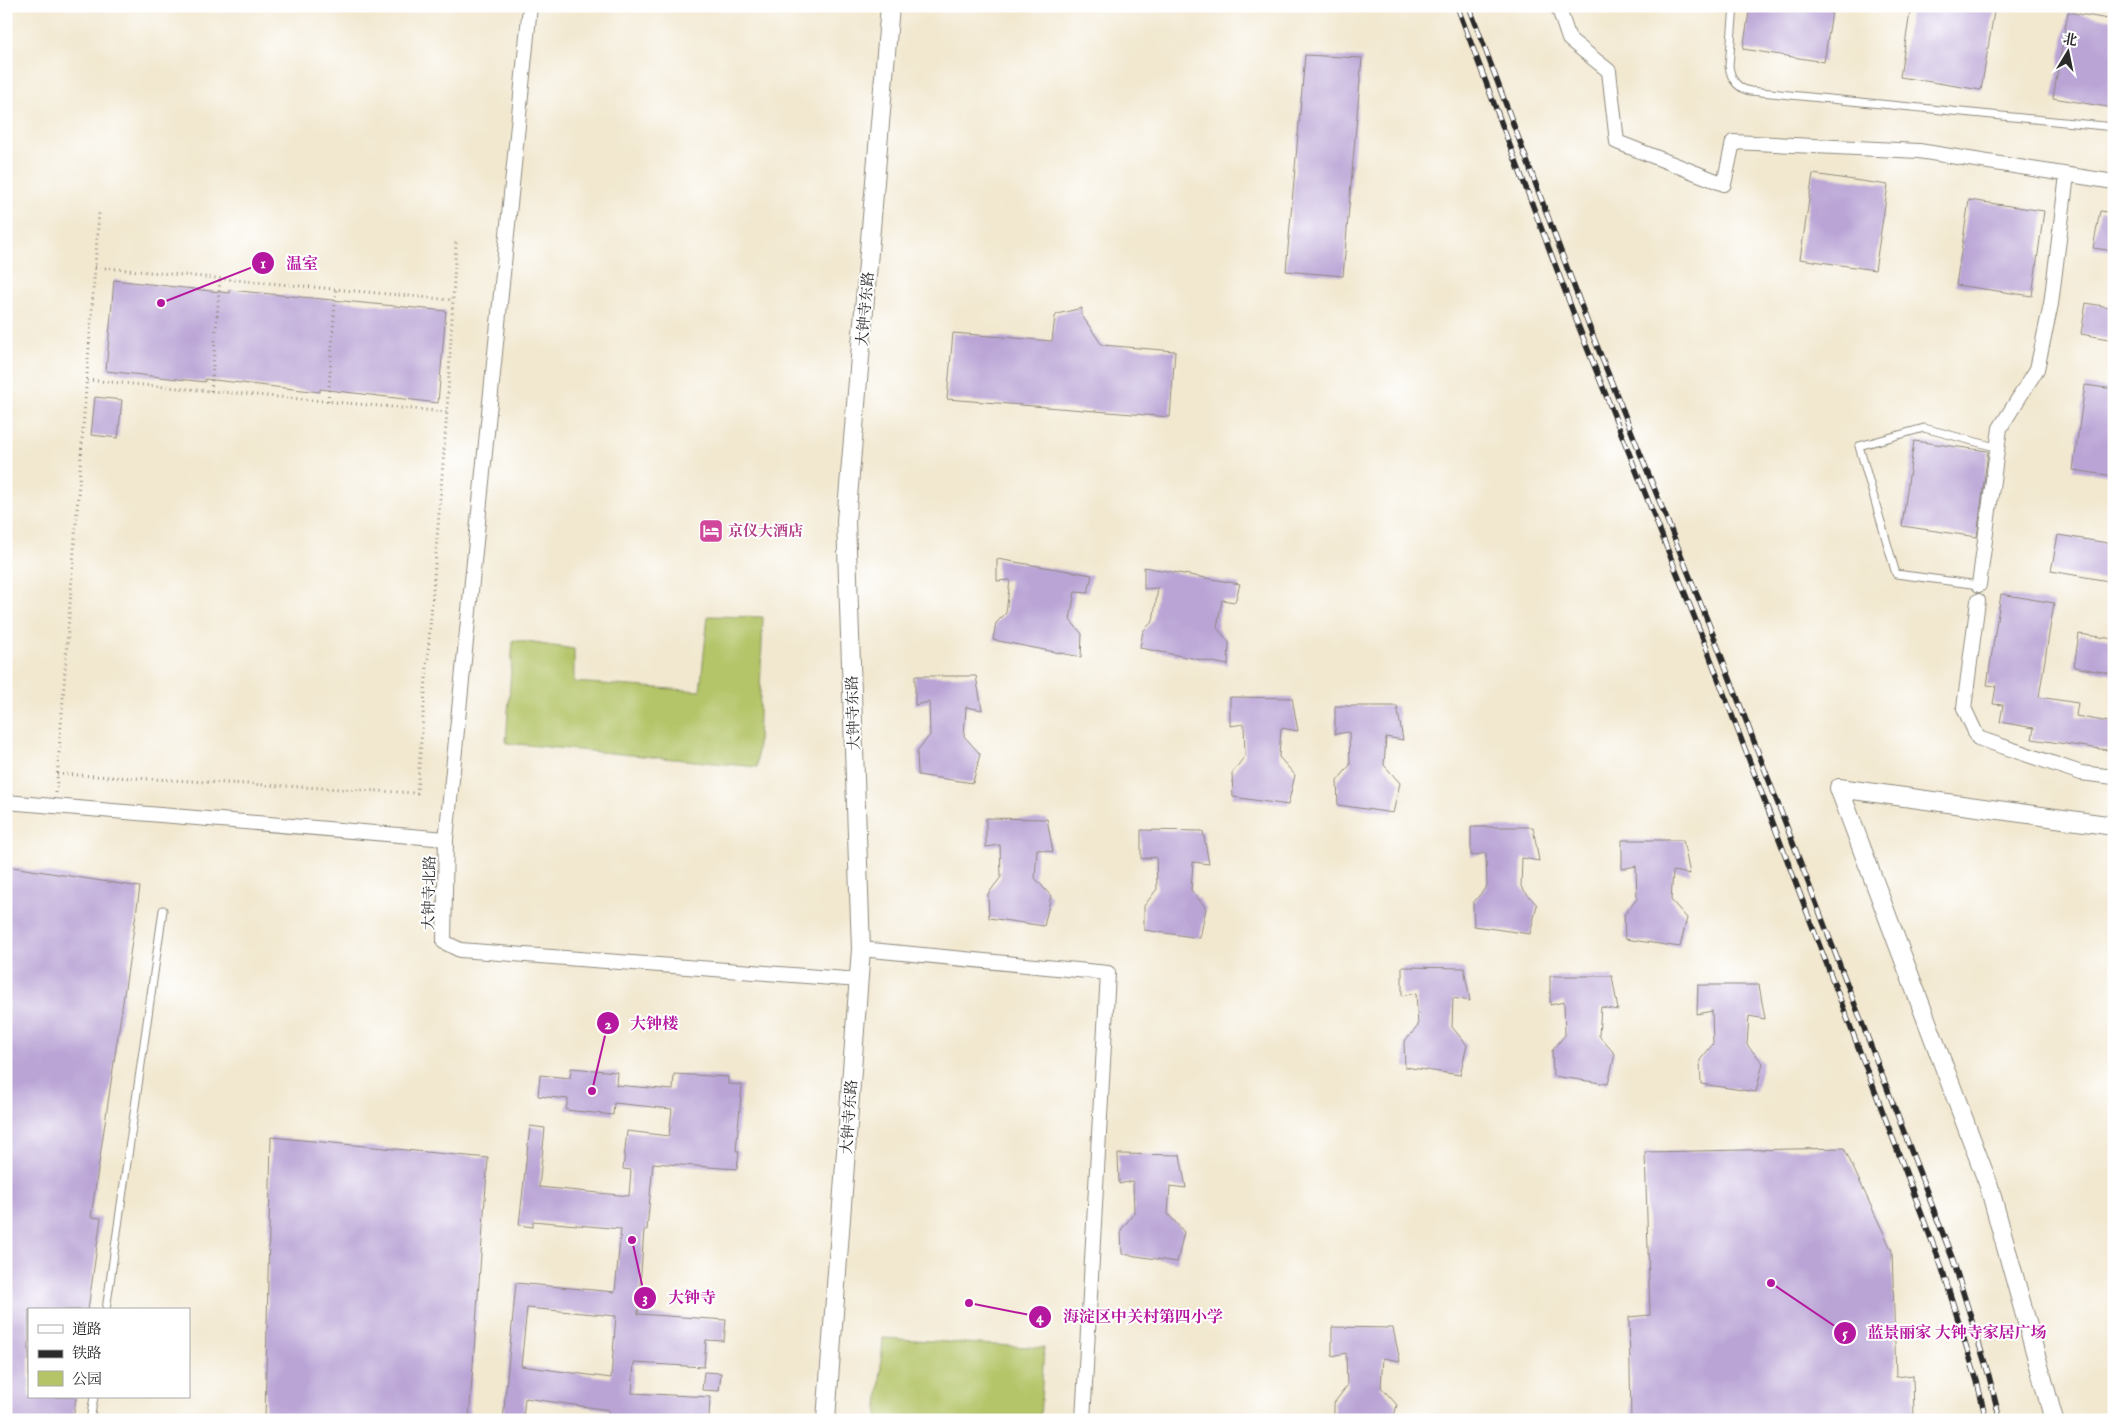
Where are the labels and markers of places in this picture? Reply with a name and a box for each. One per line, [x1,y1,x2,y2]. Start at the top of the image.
callout: 温室 [251,248,328,279]
hotel icon: 京仪大酒店 [698,518,724,544]
place label: 京仪大酒店 [728,522,803,541]
callout: 大钟楼 [595,1008,688,1039]
callout: 大钟寺 [633,1282,726,1313]
callout: 海淀区中关村第四小学 [1028,1301,1233,1332]
callout: 蓝景丽家 大钟寺家居广场 [1832,1317,2057,1348]

